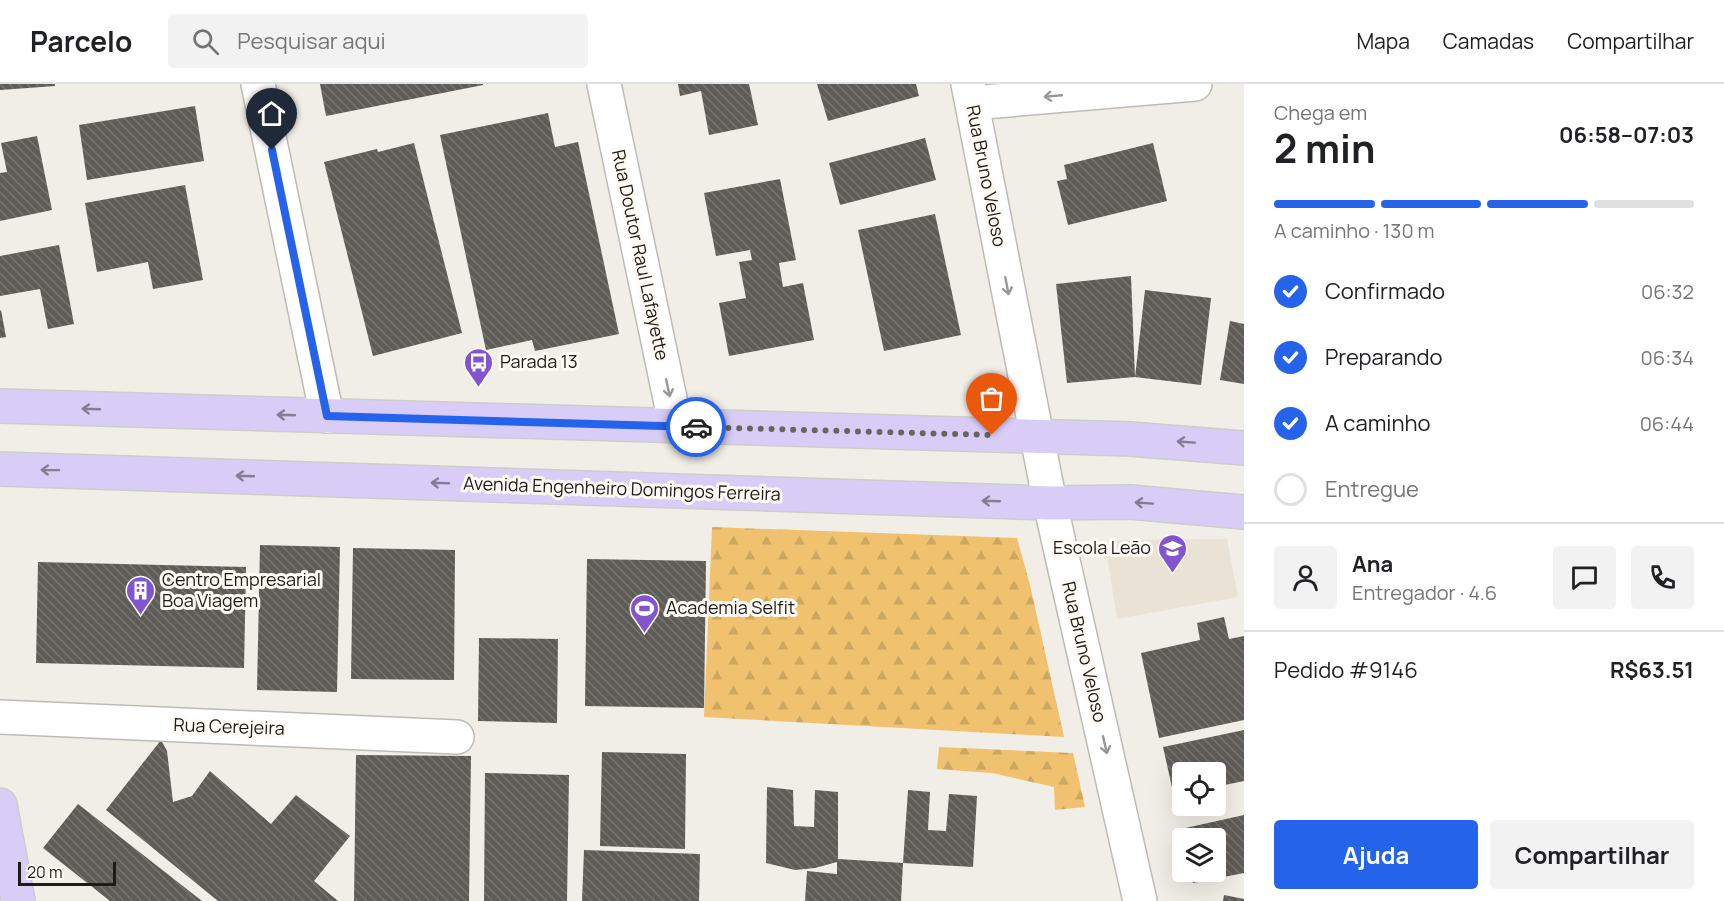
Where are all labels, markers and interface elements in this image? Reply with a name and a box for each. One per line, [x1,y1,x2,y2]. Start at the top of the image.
search box [168,14,588,68]
text: Parcelo [30,22,132,60]
icon: search [189,25,222,58]
text: Pesquisar aqui [237,26,386,56]
text: Mapa [1356,27,1410,55]
text: Camadas [1443,27,1534,55]
text: Compartilhar [1567,27,1694,55]
pin [246,88,297,150]
one-way arrow [1043,91,1063,102]
icon: home [255,97,288,130]
text: Chega em [1274,99,1367,126]
street label: Rua Bruno Veloso [961,103,1012,249]
text: 06:58–07:03 [1559,120,1694,150]
text: 2 min [1274,121,1375,175]
street label: Rua Doutor Raul Lafayette [607,147,675,362]
text: A caminho · 130 m [1274,217,1435,244]
one-way arrow [1002,275,1013,295]
icon: check [1274,275,1307,308]
text: Confirmado [1325,276,1445,306]
text: 06:32 [1641,278,1694,305]
icon: check [1274,341,1307,374]
text: Preparando [1325,342,1443,372]
text: 06:34 [1641,344,1694,371]
bus stop icon: Parada 13 [463,346,495,388]
place label: Parada 13 [500,349,578,373]
pin [966,373,1017,435]
one-way arrow [662,378,674,397]
icon: bag [975,382,1008,415]
courier [666,397,726,457]
one-way arrow [82,403,102,415]
icon: check [1274,407,1307,440]
text: A caminho [1325,408,1431,438]
one-way arrow [277,409,297,420]
text: 06:44 [1640,410,1694,437]
icon: car [680,411,713,444]
one-way arrow [1176,437,1196,448]
one-way arrow [40,464,60,476]
street label: Avenida Engenheiro Domingos Ferreira [463,470,781,506]
one-way arrow [235,471,255,482]
text: Entregue [1325,474,1419,504]
one-way arrow [430,477,450,489]
one-way arrow [982,496,1002,507]
one-way arrow [1134,498,1154,509]
school or university icon: Escola Leão [1156,532,1188,574]
place label: Escola Leão [1053,535,1151,559]
button: person [1274,546,1337,609]
button: chat [1553,546,1616,609]
button: phone [1631,546,1694,609]
text: Ana [1352,549,1393,579]
place label: Centro Empresarial Boa Viagem [162,567,321,612]
building icon: Centro Empresarial Boa Viagem [125,574,157,616]
street label: Rua Bruno Veloso [1057,579,1113,725]
text: Entregador · 4.6 [1352,579,1497,606]
sports icon: Academia Selfit [629,592,661,634]
place label: Academia Selfit [666,595,795,619]
text: Pedido #9146 [1274,655,1418,685]
text: R$63.51 [1610,655,1694,685]
street label: Rua Cerejeira [173,712,285,740]
one-way arrow [1099,735,1111,754]
map controls [1172,762,1226,882]
button: locate [1172,762,1226,816]
button: Ajuda [1274,820,1478,889]
button: Compartilhar [1490,820,1694,889]
button: layers [1172,828,1226,882]
scale bar [18,859,116,886]
text: 20 m [27,861,63,883]

